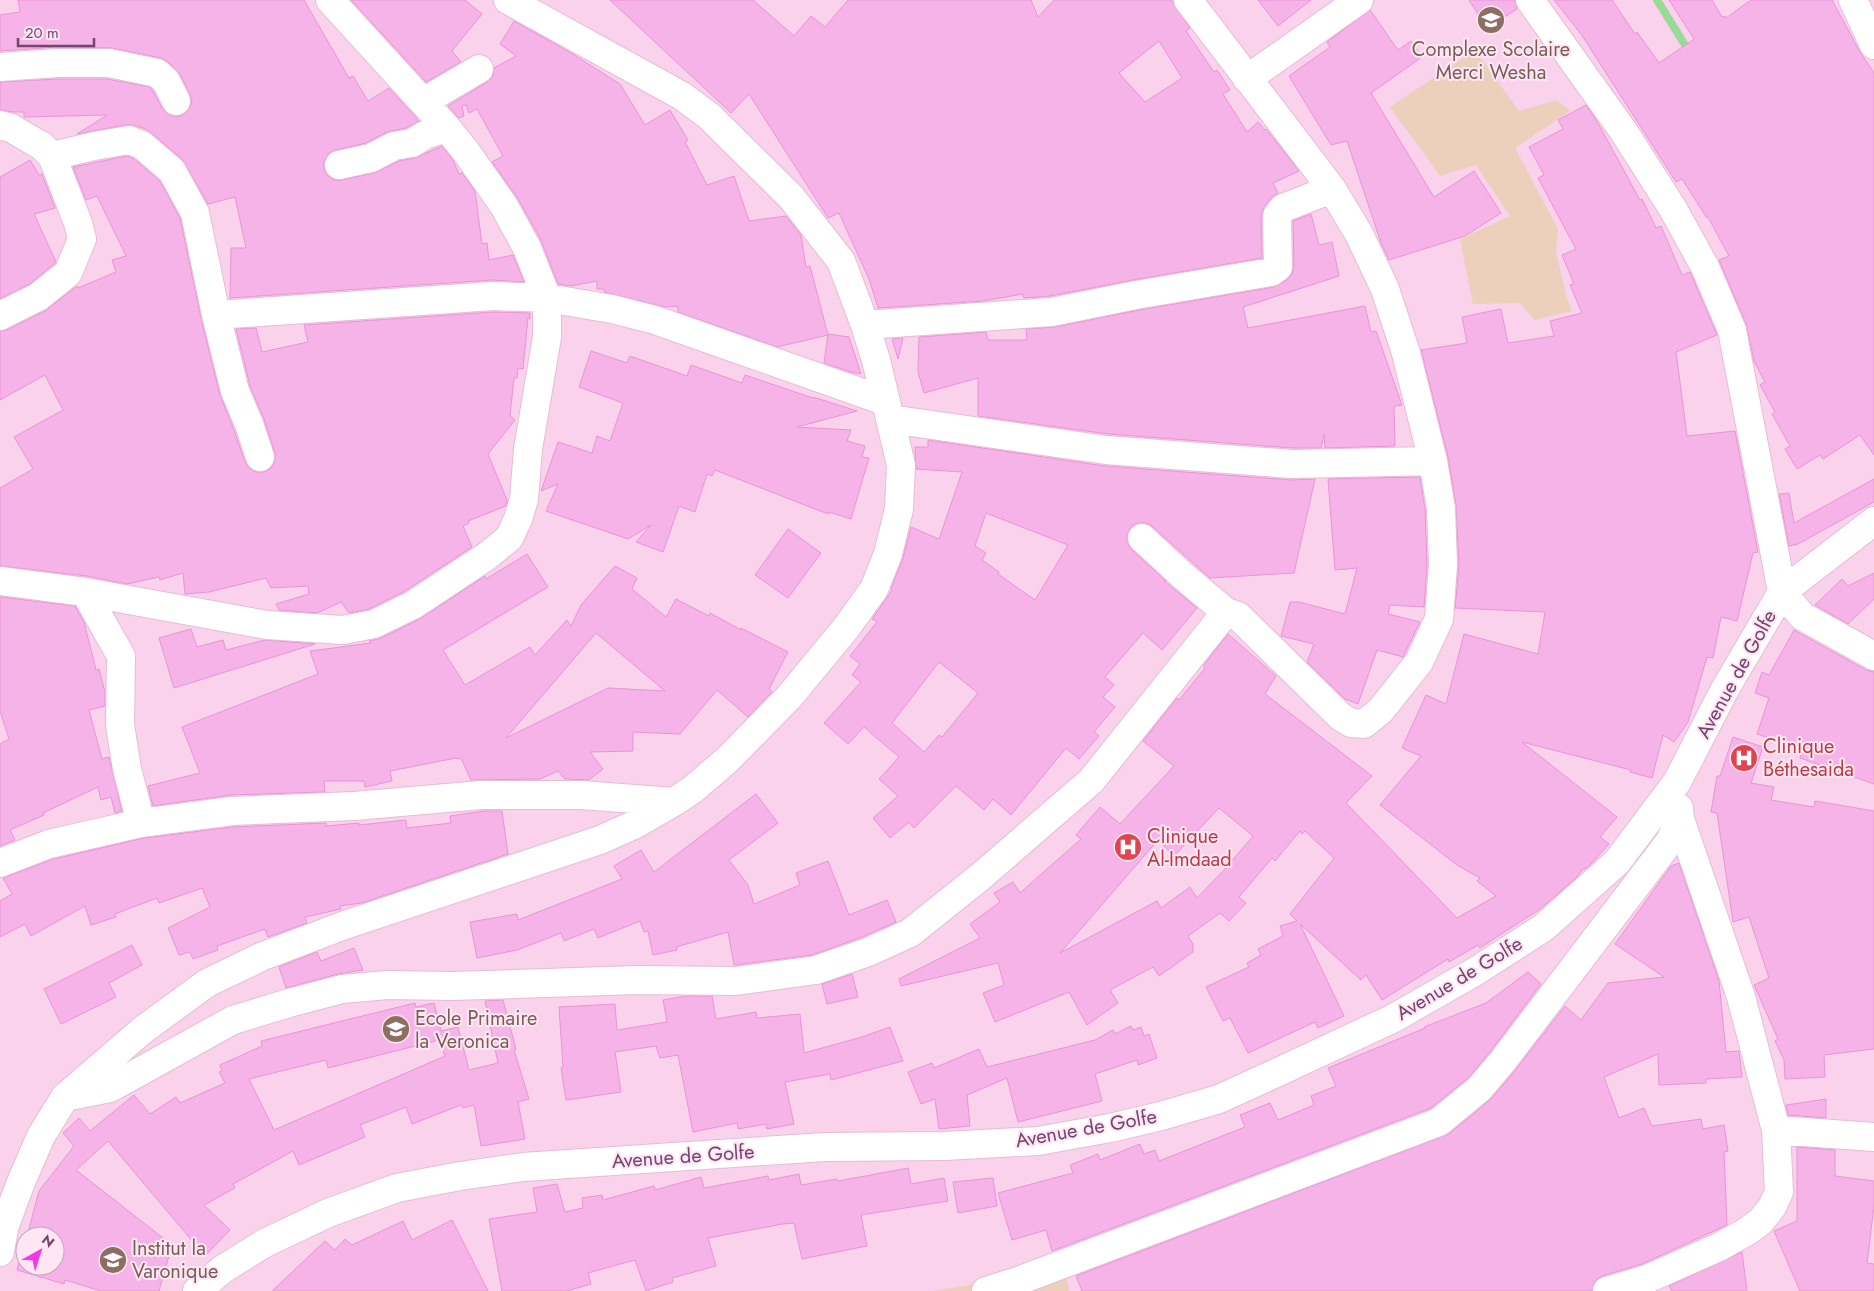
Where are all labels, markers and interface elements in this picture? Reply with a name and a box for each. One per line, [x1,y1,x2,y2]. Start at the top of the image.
school or university icon: Complexe Scolaire Merci Wesha [1476,5,1506,35]
scale bar [18,15,94,47]
text: 20 m [25,22,59,44]
place label: Complexe Scolaire Merci Wesha [1412,35,1570,87]
street label: Avenue de Golfe [1689,605,1784,744]
place label: Clinique Béthesaida [1763,732,1854,784]
hospital icon: Clinique Béthesaida [1729,743,1759,773]
place label: Clinique Al-Imdaad [1147,822,1232,874]
hospital icon: Clinique Al-Imdaad [1113,832,1143,862]
street label: Avenue de Golfe [1390,929,1528,1028]
place label: Ecole Primaire la Veronica [415,1004,537,1056]
school or university icon: Ecole Primaire la Veronica [381,1014,411,1044]
street label: Avenue de Golfe [1013,1102,1159,1155]
street label: Avenue de Golfe [611,1137,755,1176]
north arrow [15,1226,65,1276]
text: N [38,1230,59,1252]
place label: Institut la Varonique [132,1234,218,1286]
school or university icon: Institut la Varonique [98,1245,128,1275]

